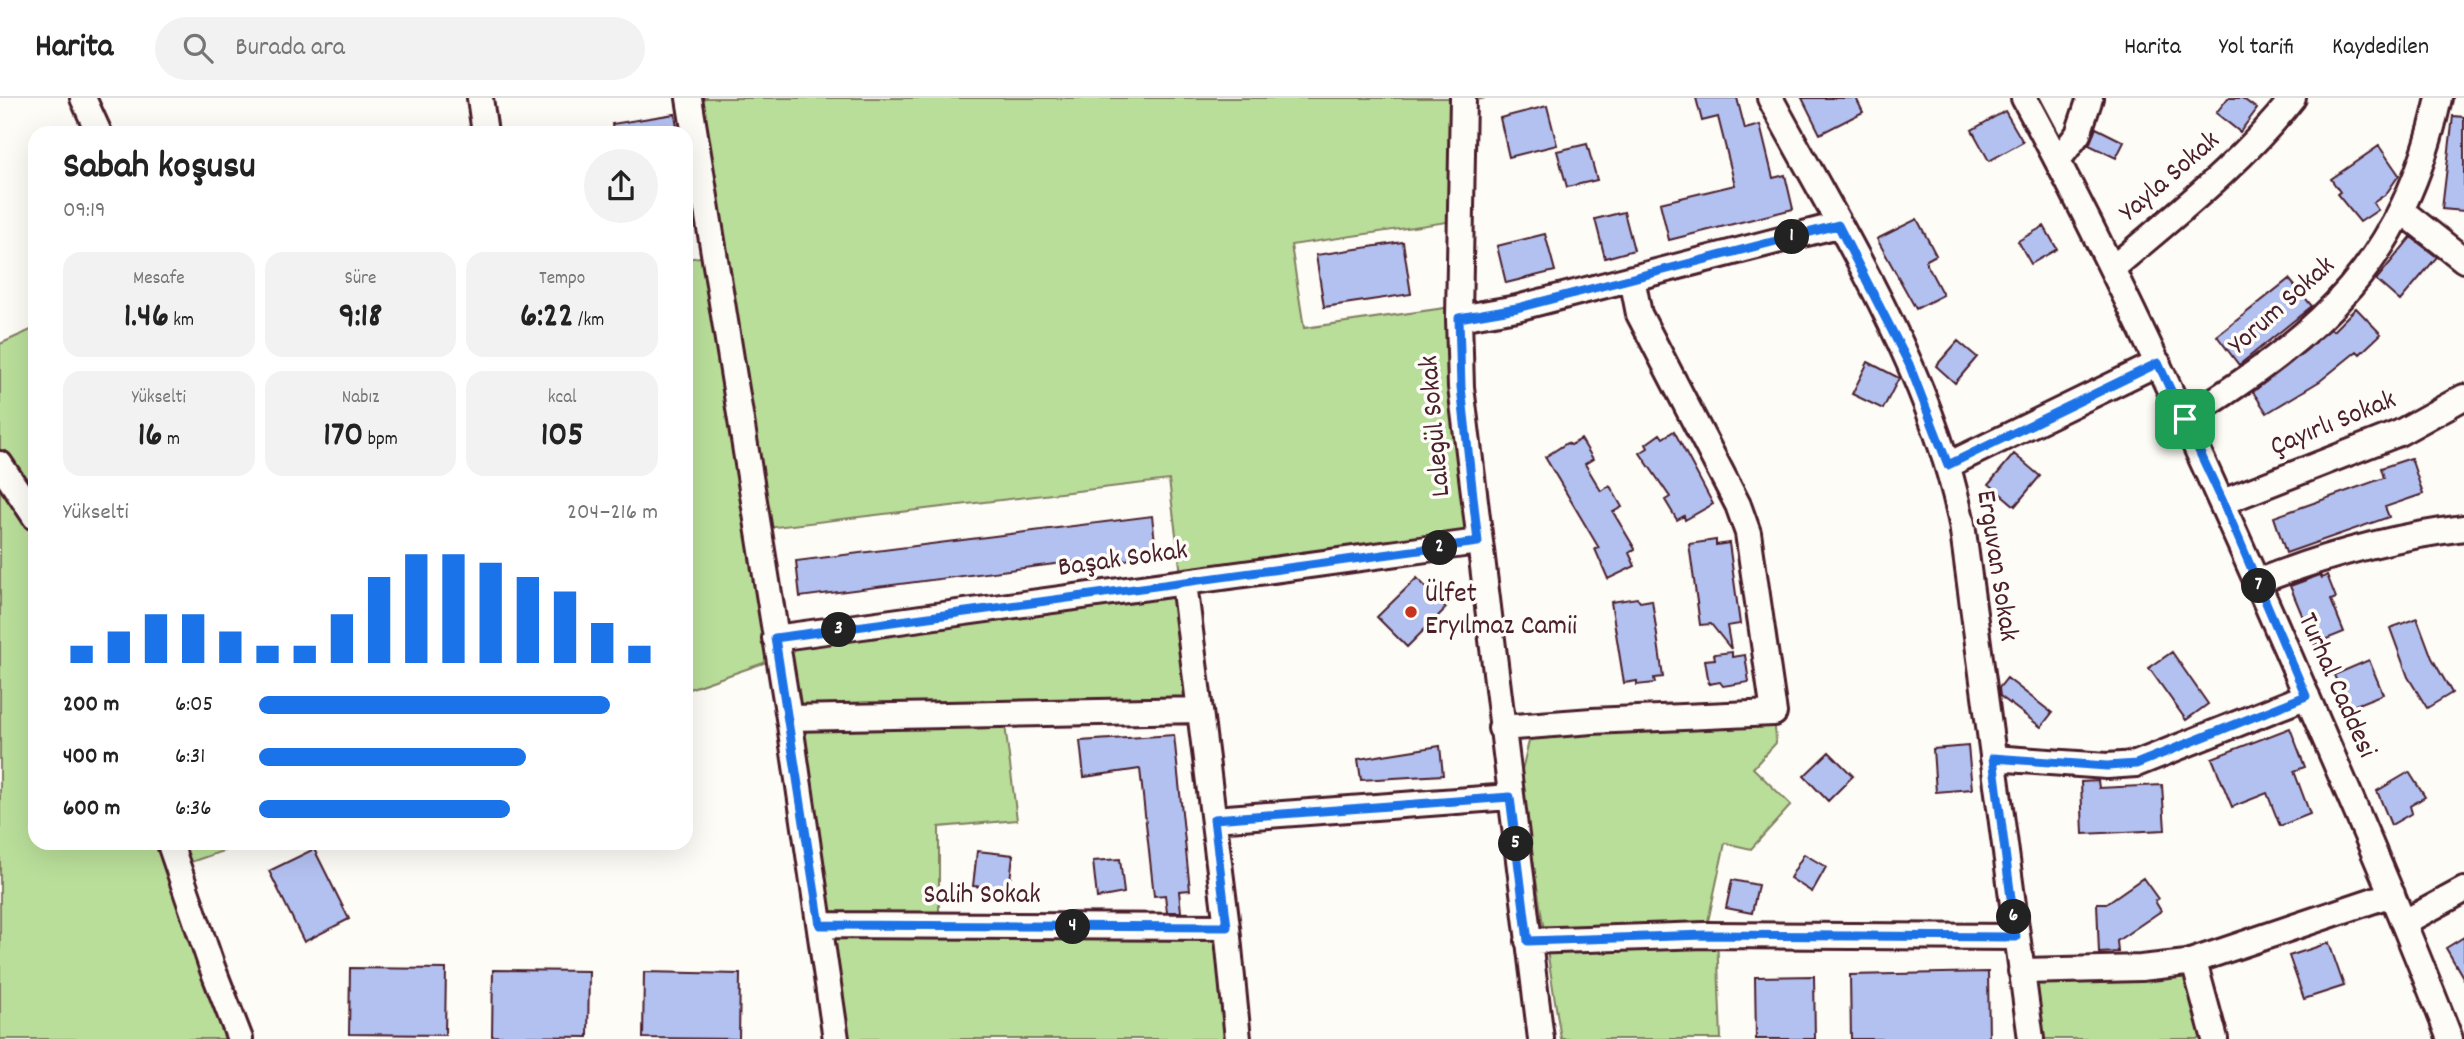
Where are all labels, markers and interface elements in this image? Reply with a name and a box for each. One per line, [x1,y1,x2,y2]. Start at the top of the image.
search box [155,17,645,80]
text: Harita [35,25,113,72]
icon: search [179,29,217,67]
text: Burada ara [235,30,345,67]
text: Harita [2124,31,2181,65]
text: Yol tarifi [2219,31,2294,65]
text: Kaydedilen [2332,31,2429,65]
street label: Yayla Sokak [2112,123,2230,233]
text: Sabah koşusu [63,141,256,196]
button: share [584,149,658,223]
text: 09:19 [63,195,105,228]
pin: 1 [1774,220,1810,254]
text: 1 [1789,223,1794,250]
street label: Yorum Sokak [2221,248,2345,366]
text: Mesafe [133,266,185,293]
text: Süre [345,266,376,293]
text: Tempo [539,266,585,293]
text: 1.46 [124,293,169,343]
text: 9:18 [339,293,382,343]
text: 6:22 [520,293,574,343]
text: km [169,308,194,335]
text: /km [574,308,604,335]
street label: Lalegül Sokak [1411,354,1463,498]
street label: Çayırlı Sokak [2265,382,2403,468]
text: Yükselti [132,385,186,412]
text: Nabız [342,385,379,412]
text: kcal [548,385,577,412]
pin [2155,389,2215,449]
icon: arrive [2166,400,2204,438]
text: 16 [138,412,163,462]
text: 170 [323,412,363,462]
text: 105 [541,412,584,462]
text: m [163,427,180,454]
text: bpm [363,427,398,454]
street label: Erguvan Sokak [1963,488,2027,644]
text: Yükselti [63,497,129,530]
text: 204–216 m [567,497,658,530]
pin: 2 [1422,531,1458,566]
street label: Başak Sokak [1056,532,1190,590]
text: 2 [1435,534,1444,561]
pin: 7 [2242,568,2276,603]
text: 7 [2255,572,2262,599]
place label: Ülfet Eryılmaz Camii [1425,576,1577,648]
marker: Ülfet Eryılmaz Camii [1403,604,1419,620]
street label: Turhal Caddesi [2285,607,2385,765]
pin: 3 [822,612,856,648]
text: 3 [834,616,843,643]
text: 200 m [63,689,119,722]
text: 6:05 [175,689,213,722]
text: 400 m [63,741,119,774]
text: 6:31 [175,741,205,774]
text: 600 m [63,793,120,826]
text: 6:36 [175,793,212,826]
pin: 5 [1498,826,1534,862]
text: 5 [1511,830,1520,857]
street label: Salih Sokak [923,877,1041,917]
pin: 6 [1996,900,2032,934]
text: 6 [2009,903,2018,930]
pin: 4 [1056,910,1090,944]
text: 4 [1069,913,1076,940]

